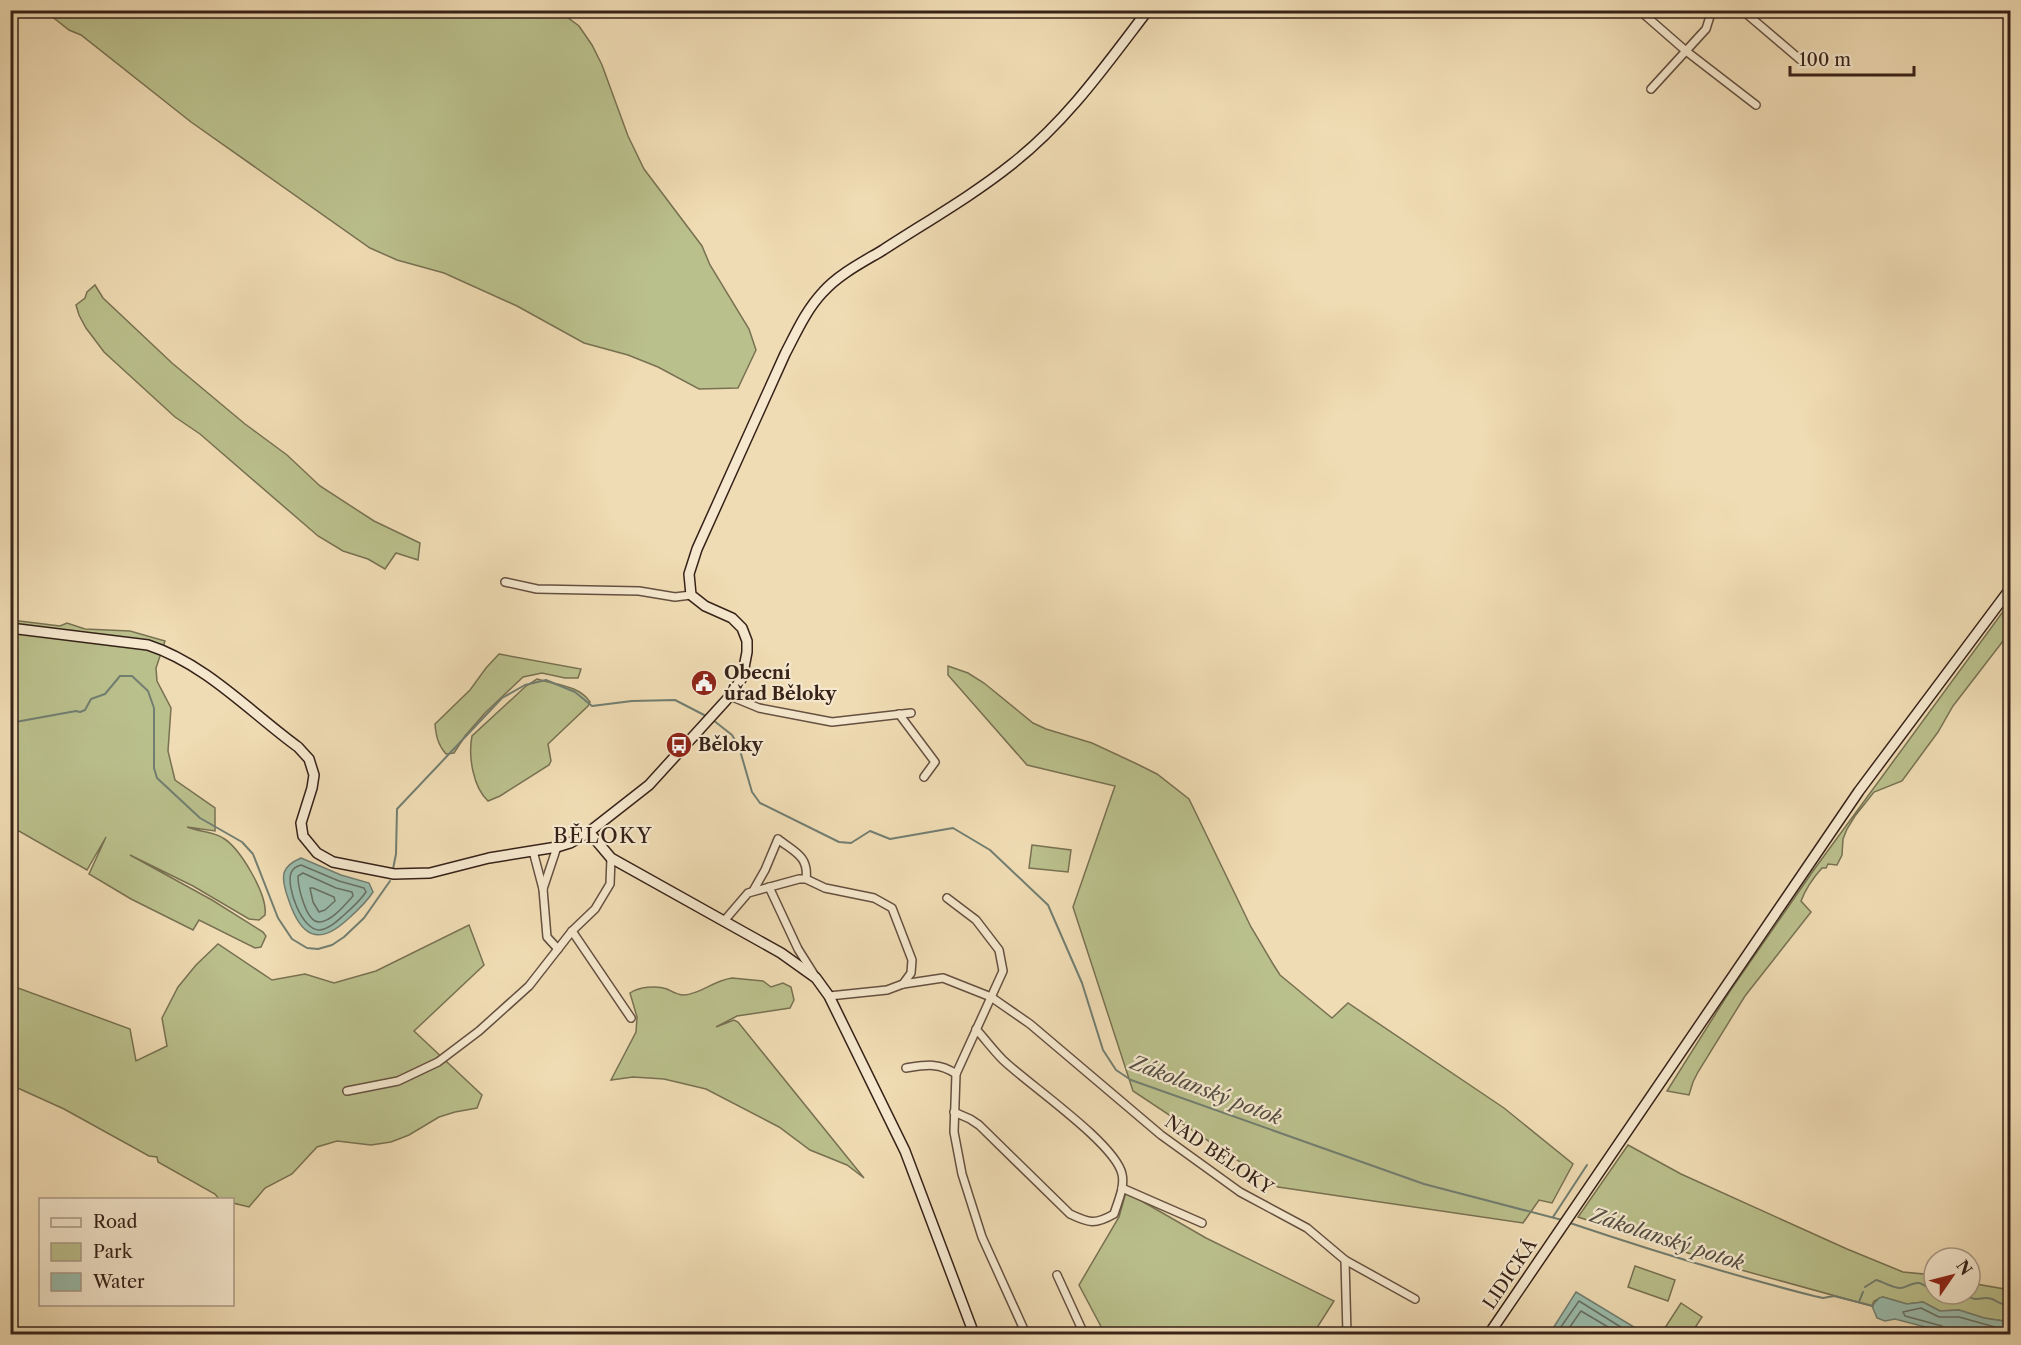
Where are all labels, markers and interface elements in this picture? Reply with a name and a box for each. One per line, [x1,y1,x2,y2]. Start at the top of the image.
scale bar [1790,39,1914,77]
text: 100 m [1799,49,1851,71]
place label: Obecní úřad Běloky [724,662,837,705]
public building icon: Obecní úřad Běloky [689,668,719,698]
bus stop icon: Běloky [664,730,694,760]
place label: Běloky [698,734,764,756]
district label: BĚLOKY [553,823,653,848]
water label: Zákolanský potok [1126,1050,1286,1130]
street label: NAD BĚLOKY [1161,1109,1279,1200]
legend [39,1198,234,1306]
water label: Zákolanský potok [1586,1202,1748,1275]
text: Road [93,1211,138,1233]
street label: LIDICKÁ [1477,1233,1542,1314]
text: Park [93,1241,134,1263]
north arrow [1922,1246,1982,1306]
text: N [1952,1256,1977,1279]
text: Water [92,1271,145,1293]

